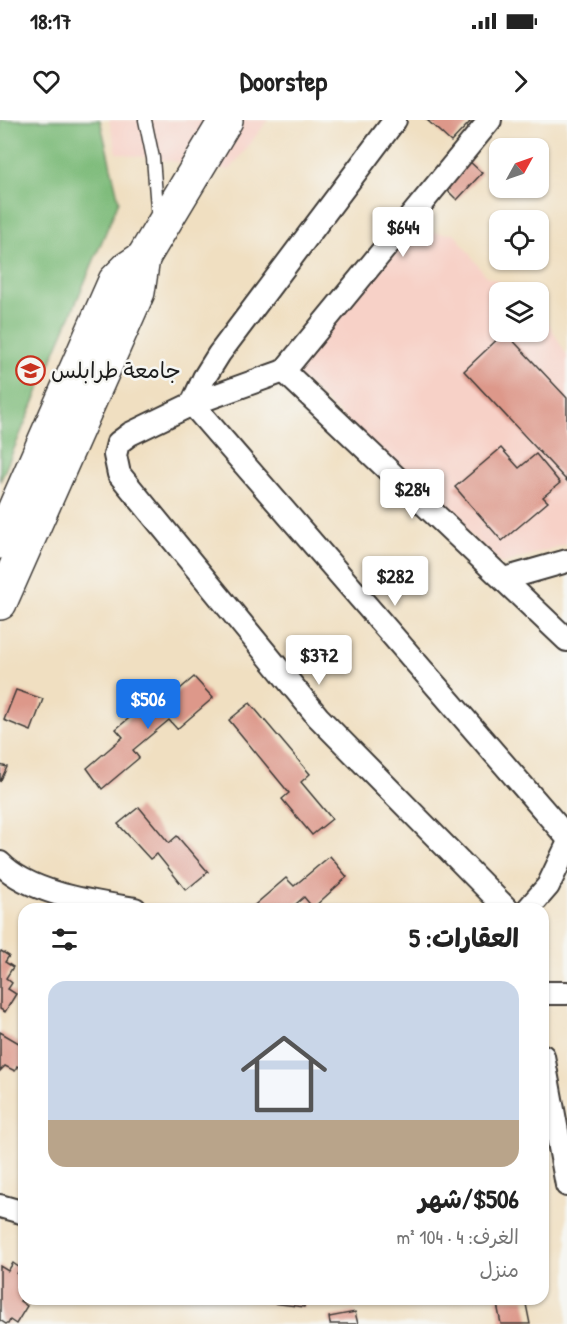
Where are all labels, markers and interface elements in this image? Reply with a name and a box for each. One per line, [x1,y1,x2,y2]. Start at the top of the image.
text: 18:17 [30,6,72,36]
text: Doorstep [240,63,327,99]
icon: heart [30,65,63,98]
icon: forward [504,65,537,98]
north arrow [489,138,549,198]
map controls [489,138,549,342]
pin: $644 [367,207,439,258]
button: locate [489,210,549,270]
text: $644 [386,213,420,240]
button: layers [489,282,549,342]
school or university icon: جامعة طرابلس [14,354,46,386]
place label: جامعة طرابلس [51,355,181,385]
pin: $284 [376,469,448,520]
text: $284 [394,475,430,502]
pin: $282 [359,556,431,607]
text: $282 [376,562,414,589]
pin: $372 [283,635,355,686]
text: $372 [300,641,338,668]
pin: $506 [112,679,184,730]
text: $506 [130,685,166,712]
text: العقارات: 5 [409,920,519,955]
icon: filters [48,923,81,956]
icon: home [230,1020,338,1128]
text: $506/شهر [419,1181,519,1216]
text: الغرف: 4 · 104 m² [396,1223,519,1250]
text: منزل [480,1256,519,1283]

